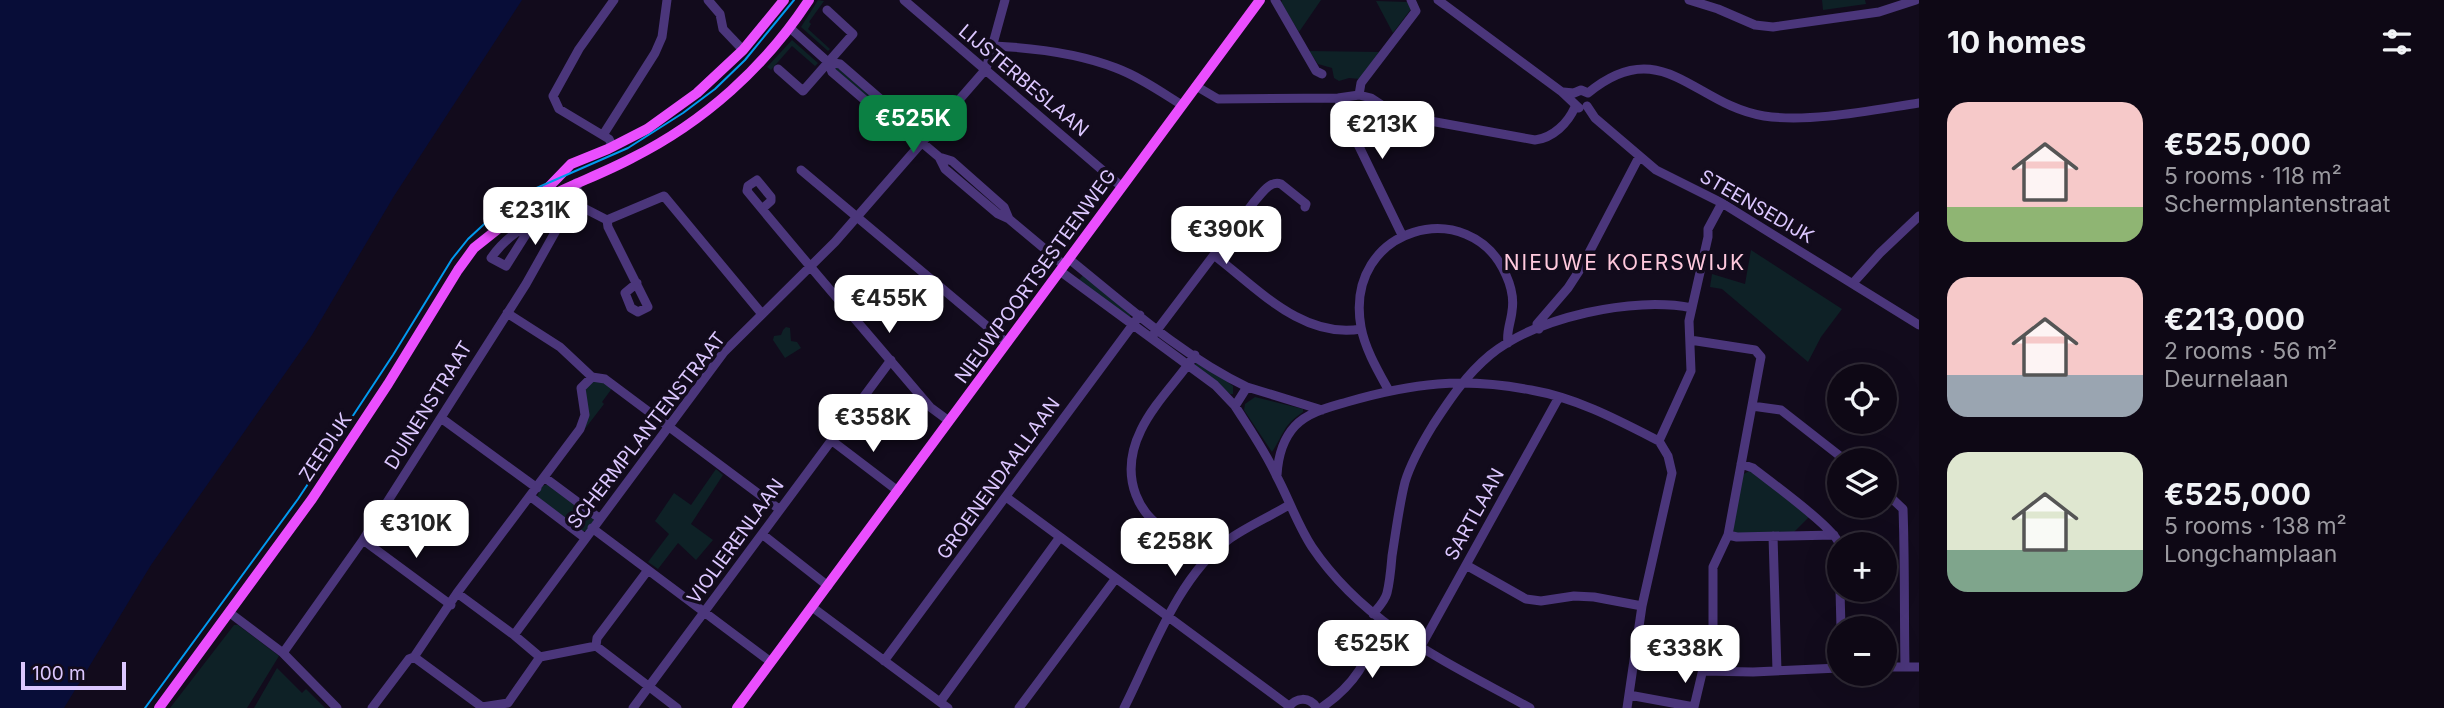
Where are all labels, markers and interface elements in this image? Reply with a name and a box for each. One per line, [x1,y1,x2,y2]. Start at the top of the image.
street label: LIJSTERBESLAAN [954,19,1093,141]
icon: filters [2378,23,2416,61]
text: 10 homes [1947,24,2086,60]
pin: €525K [864,96,962,155]
pin: €213K [1333,102,1431,161]
text: €525K [875,104,951,132]
text: €213K [1346,110,1418,138]
text: €525,000 [2164,126,2311,162]
icon: home [2003,130,2087,214]
text: 5 rooms · 118 m² [2164,162,2342,190]
street label: NIEUWPOORTSESTEENWEG [950,165,1121,388]
street label: STEENSEDIJK [1696,165,1818,248]
pin: €231K [486,188,584,247]
text: Schermplantenstraat [2164,190,2390,218]
text: €231K [499,196,571,224]
pin: €390K [1177,206,1275,266]
text: €390K [1187,215,1265,243]
district label: NIEUWE KOERSWIJK [1504,250,1746,275]
pin: €455K [840,276,938,335]
text: €455K [850,284,928,312]
text: €213,000 [2164,301,2305,337]
icon: home [2003,305,2087,389]
street label: SCHERMPLANTENSTRAAT [562,327,730,533]
street label: DUINENSTRAAT [380,337,477,474]
text: 2 rooms · 56 m² [2164,337,2337,365]
map controls [1827,364,1897,686]
button: locate [1827,364,1897,434]
text: Deurnelaan [2164,365,2289,393]
street label: GROENENDAALLAAN [932,393,1065,564]
pin: €358K [824,394,922,454]
text: €358K [835,403,911,431]
street label: ZEEDIJK [294,409,357,486]
button: layers [1827,448,1897,518]
street label: SARTLAAN [1440,464,1509,564]
street label: VIOLIERENLAAN [682,474,789,609]
text: €525,000 [2164,476,2311,512]
icon: home [2003,480,2087,564]
pin: €310K [367,500,465,560]
text: €310K [380,509,452,537]
text: 5 rooms · 138 m² [2164,512,2347,540]
pin: €258K [1126,518,1224,578]
text: €258K [1137,527,1213,555]
button: + [1827,532,1897,602]
text: Longchamplaan [2164,540,2337,568]
button: − [1827,616,1897,686]
pin: €525K [1323,620,1421,680]
pin: €338K [1636,626,1734,685]
text: €525K [1334,629,1410,657]
text: €338K [1647,634,1723,662]
scale bar [21,659,126,691]
text: 100 m [32,662,86,685]

